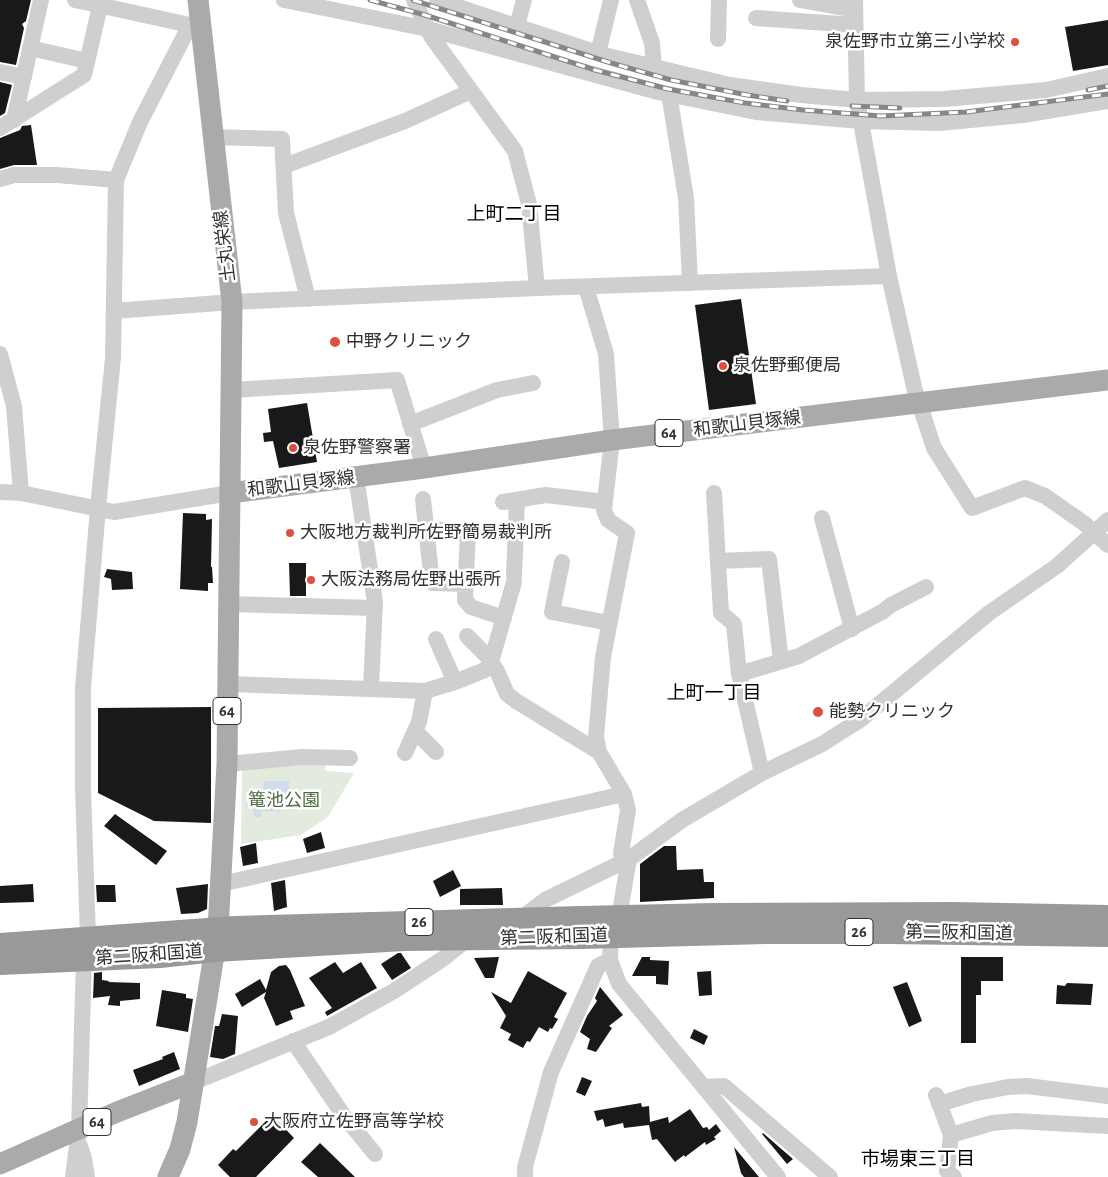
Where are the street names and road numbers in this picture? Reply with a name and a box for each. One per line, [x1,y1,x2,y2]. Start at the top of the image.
street label: 土丸栄線 [210,209,240,283]
street label: 和歌山貝塚線 [692,407,802,441]
road number: 64 [655,419,683,446]
street label: 和歌山貝塚線 [246,467,356,501]
road number: 64 [213,698,241,724]
road number: 26 [405,909,433,936]
road number: 26 [845,919,873,946]
street label: 第二阪和国道 [905,921,1013,945]
street label: 第二阪和国道 [500,924,608,950]
street label: 第二阪和国道 [94,940,204,970]
road number: 64 [83,1108,111,1136]

